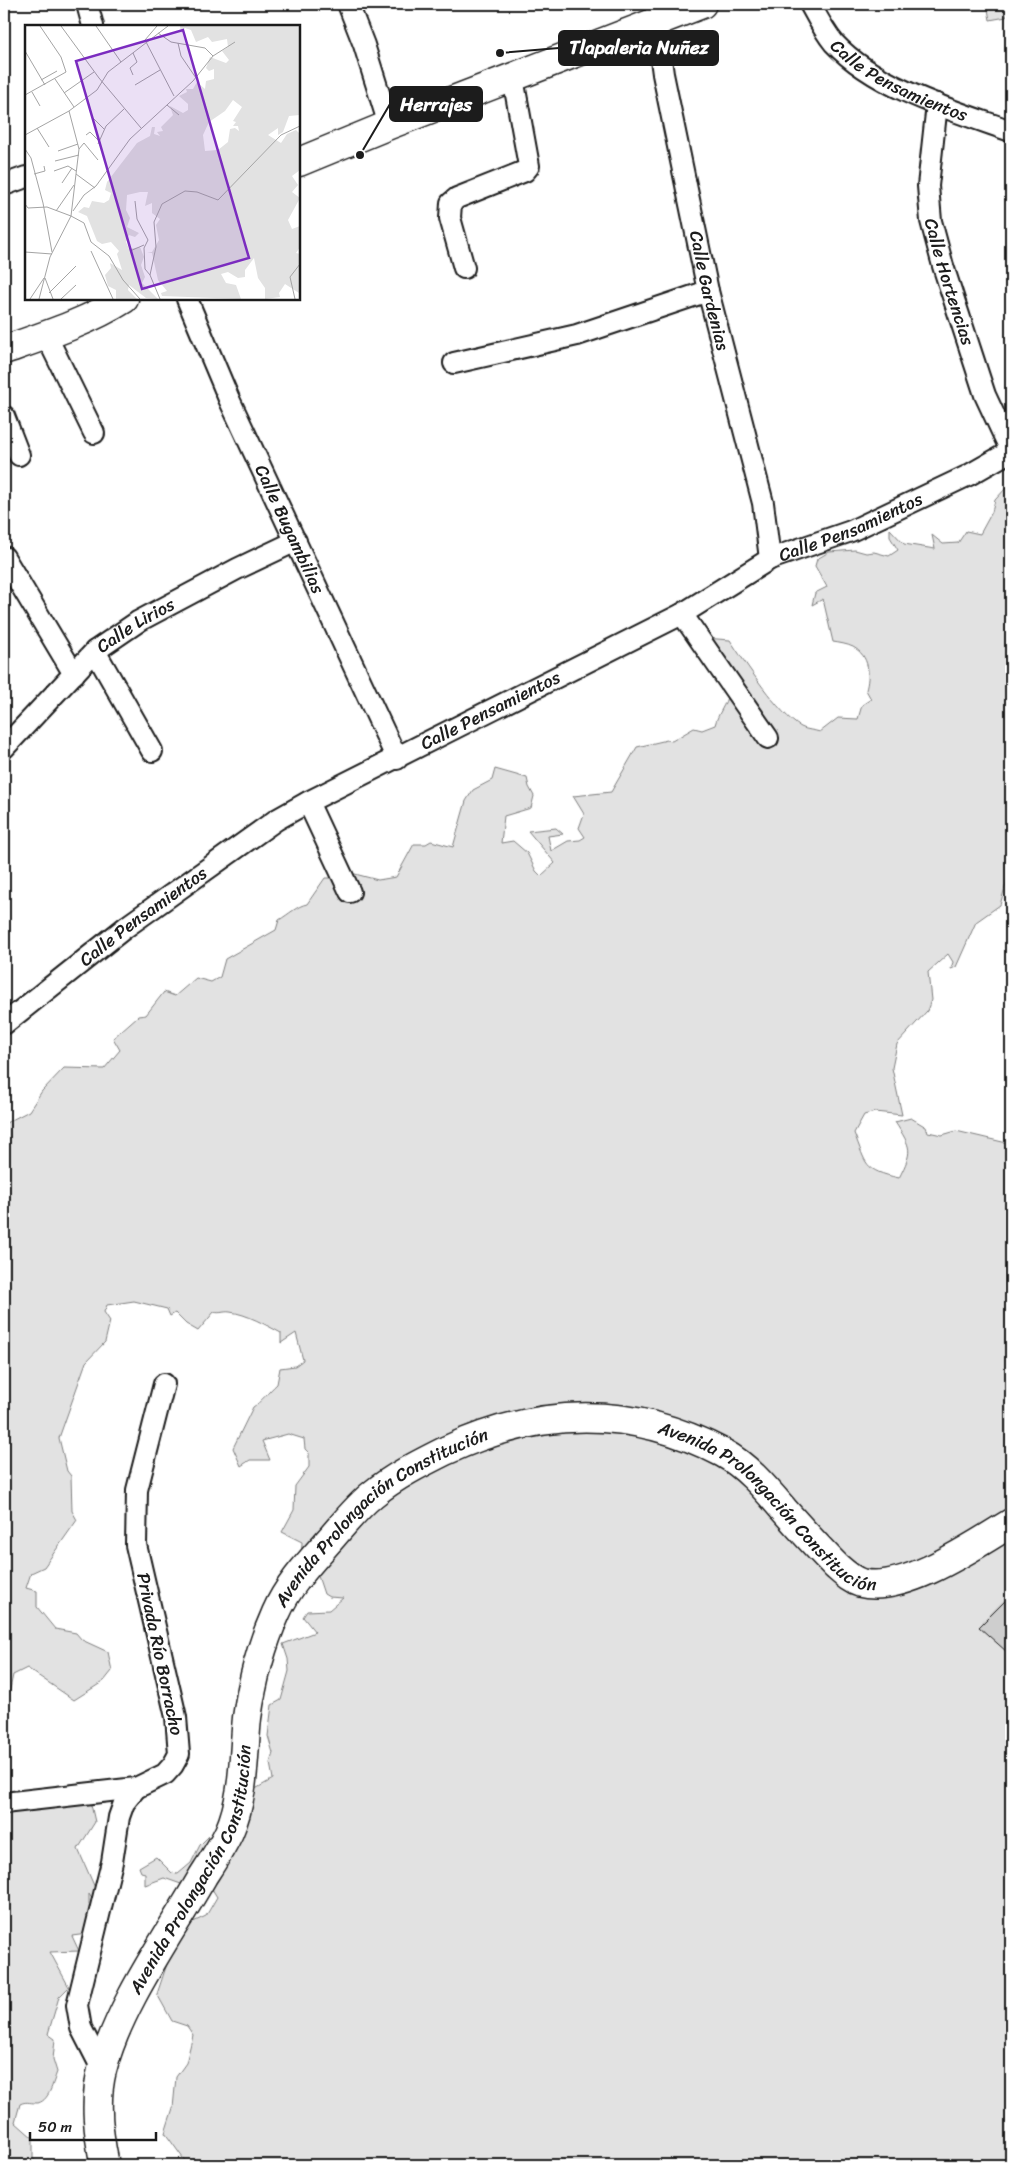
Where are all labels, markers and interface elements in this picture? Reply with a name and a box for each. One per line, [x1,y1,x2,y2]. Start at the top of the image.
inset map [25,25,300,300]
callout: Tlapaleria Nuñez [559,31,718,65]
text: Tlapaleria Nuñez [569,31,710,64]
street label: Calle Pensamientos [822,31,973,131]
callout: Herrajes [390,87,482,121]
text: Herrajes [399,88,473,121]
street label: Calle Hortencias [915,214,984,350]
street label: Calle Gardenias [680,228,739,355]
street label: Calle Bugambilias [246,459,334,600]
street label: Calle Pensamientos [774,483,929,571]
street label: Calle Lirios [89,588,181,662]
street label: Calle Pensamientos [415,661,567,759]
street label: Calle Pensamientos [72,857,215,975]
street label: Avenida Prolongación Constitución [654,1412,878,1601]
street label: Avenida Prolongación Constitución [265,1419,493,1614]
street label: Privada Río Borracho [127,1570,193,1738]
street label: Avenida Prolongación Constitución [120,1743,261,2001]
scale bar [30,2109,156,2141]
text: 50 m [38,2114,73,2140]

